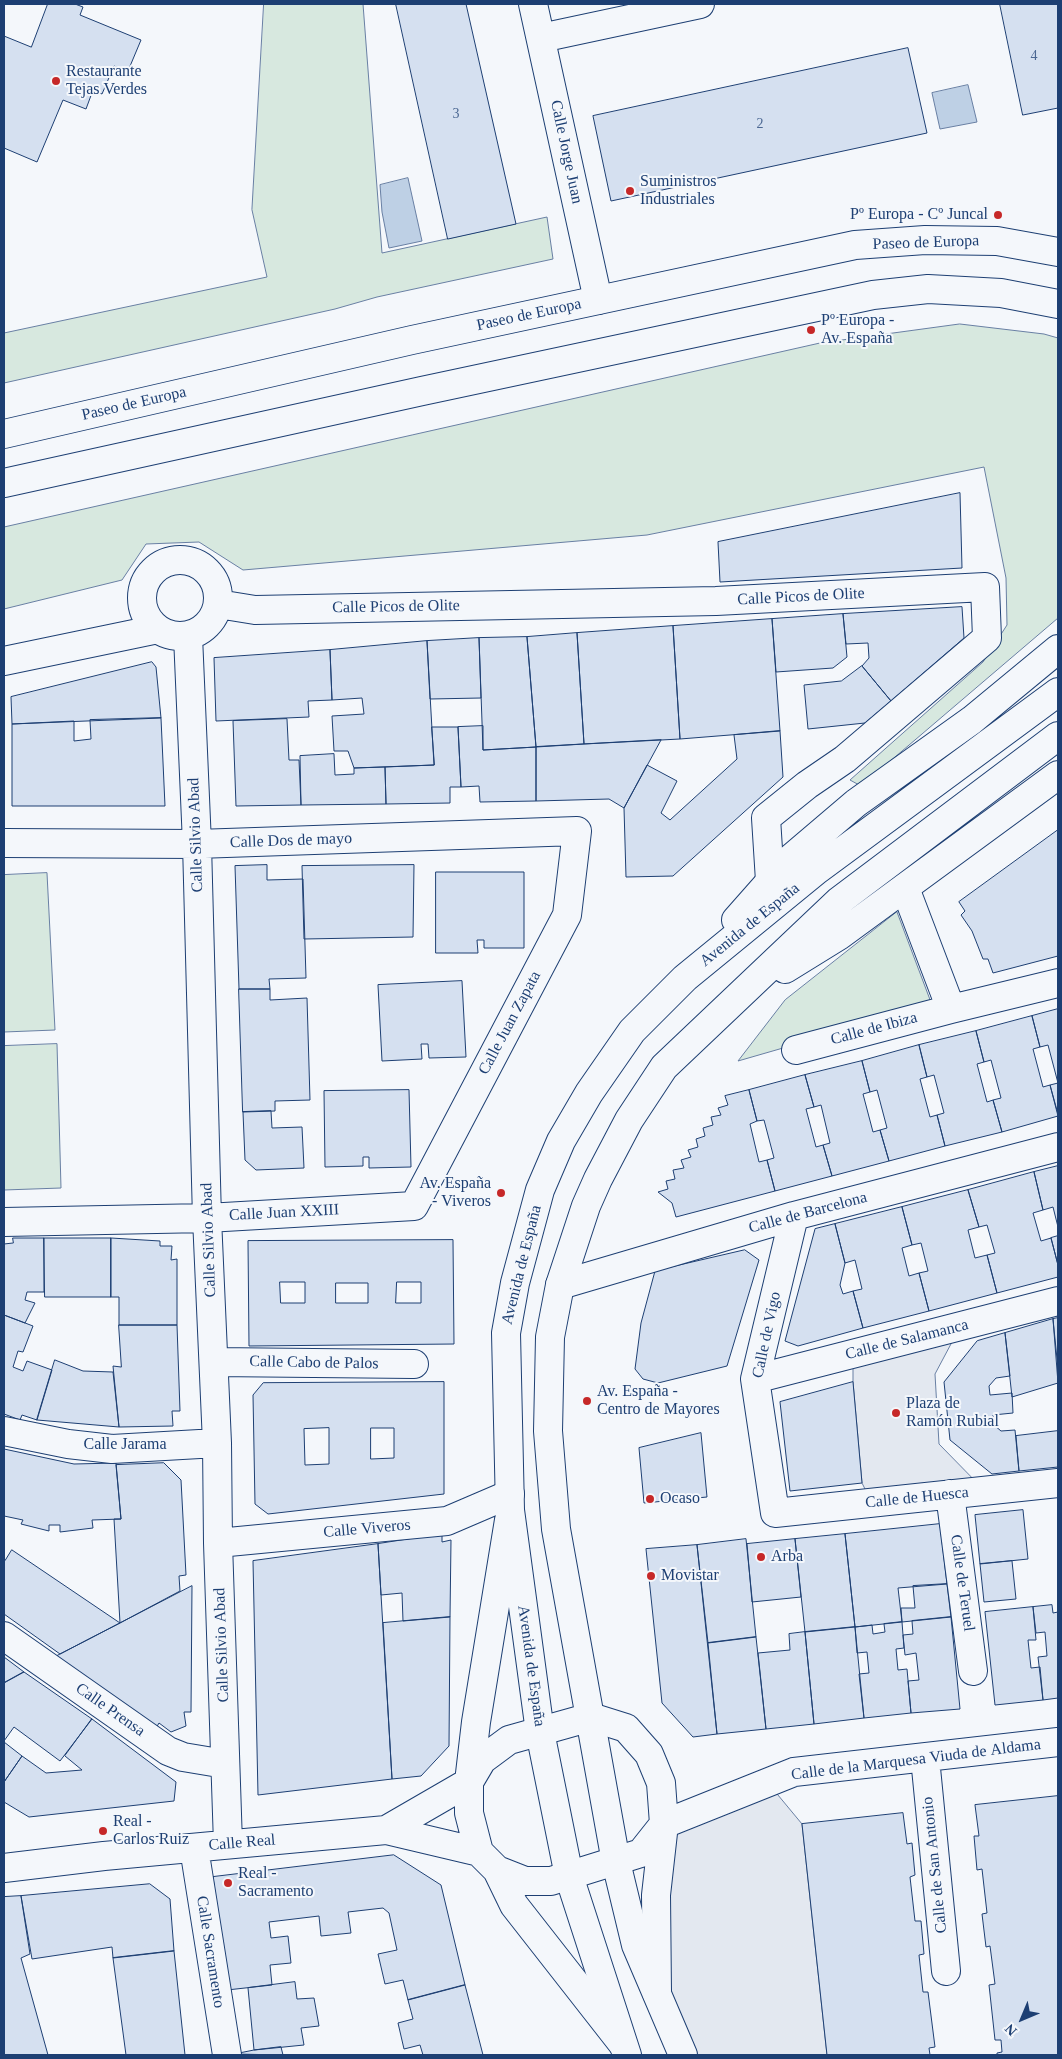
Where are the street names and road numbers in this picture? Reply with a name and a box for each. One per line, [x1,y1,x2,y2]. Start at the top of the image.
street label: Calle Jorge Juan [546,98,586,206]
street label: Paseo de Europa [872,232,980,254]
street label: Paseo de Europa [475,295,583,335]
street label: Paseo de Europa [80,383,188,425]
street label: Calle Picos de Olite [737,584,865,610]
street label: Calle Picos de Olite [332,596,460,618]
street label: Calle Silvio Abad [184,777,208,893]
street label: Calle Dos de mayo [230,829,352,853]
street label: Avenida de España [696,879,804,971]
street label: Calle Juan Zapata [475,968,545,1078]
street label: Calle de Ibiza [829,1008,919,1050]
street label: Calle Silvio Abad [197,1182,221,1298]
street label: Calle de Barcelona [747,1188,869,1238]
street label: Calle Juan XXIII [228,1201,340,1225]
street label: Avenida de España [498,1203,546,1327]
street label: Calle de Vigo [748,1290,786,1380]
street label: Calle de Salamanca [843,1315,971,1365]
street label: Calle Cabo de Palos [249,1352,379,1374]
street label: Calle Jarama [83,1435,167,1455]
street label: Calle de Huesca [864,1483,970,1513]
street label: Calle Viveros [323,1516,411,1542]
street label: Calle de Teruel [946,1533,978,1633]
street label: Calle Silvio Abad [210,1587,234,1703]
street label: Avenida de España [513,1604,549,1728]
street label: Calle Prensa [72,1679,148,1741]
street label: Calle de la Marquesa Viuda de Aldama [790,1735,1042,1785]
street label: Calle de San Antonio [918,1796,952,1934]
street label: Calle Real [208,1831,276,1855]
street label: Calle Sacramento [192,1895,228,2009]

